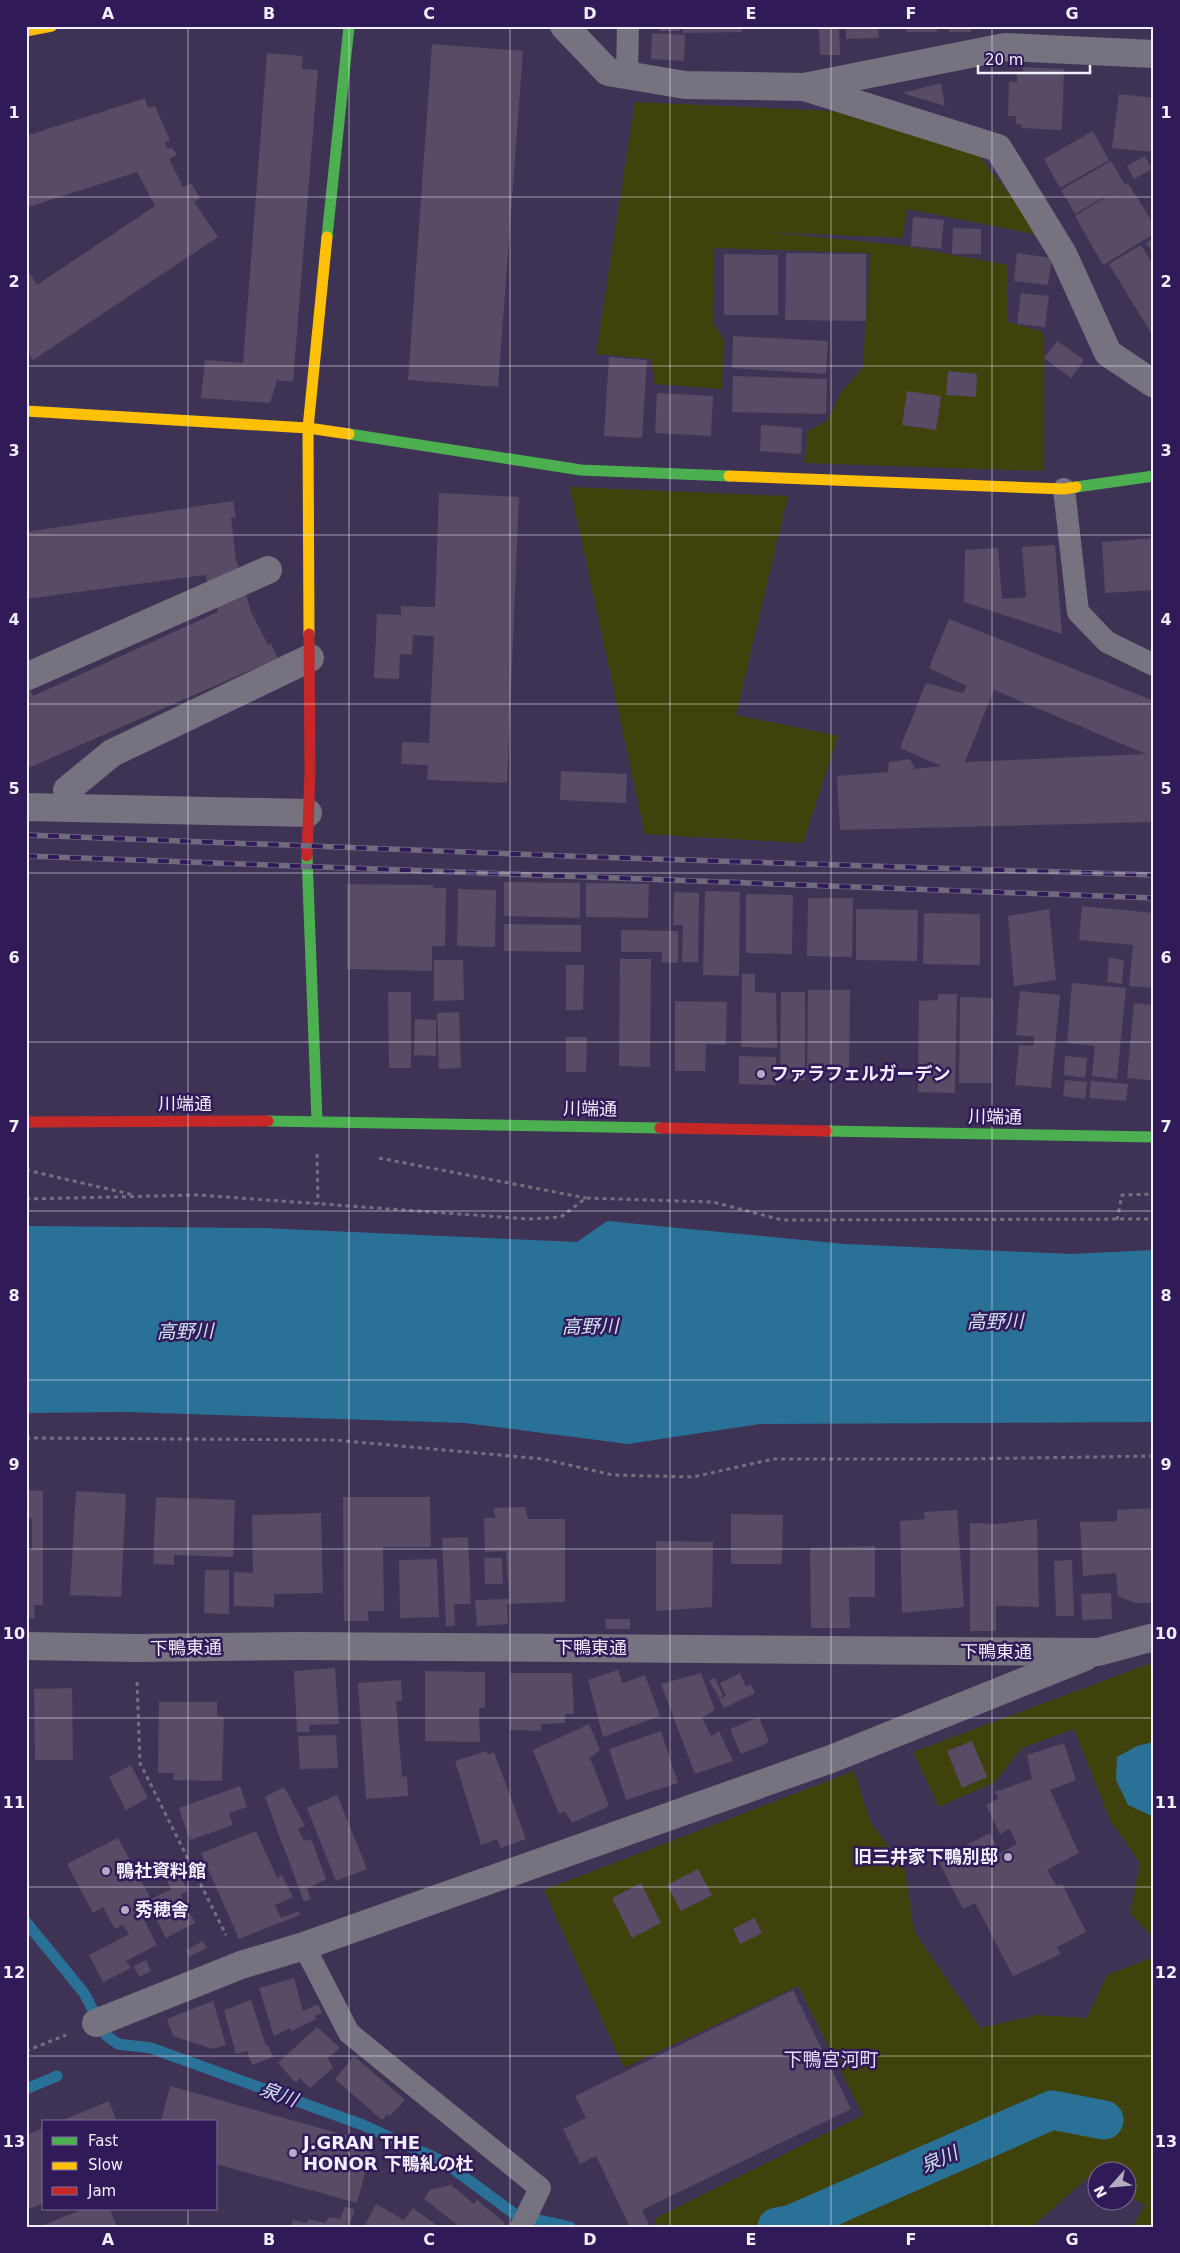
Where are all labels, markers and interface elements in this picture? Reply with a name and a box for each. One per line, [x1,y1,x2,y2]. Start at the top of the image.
text: A [102,4,115,23]
text: B [263,4,275,23]
text: C [423,4,435,23]
text: D [583,4,597,23]
text: E [746,4,756,23]
text: F [906,4,916,23]
text: G [1065,4,1079,23]
scale bar [978,42,1090,74]
text: 20 m [985,51,1023,69]
text: 1 [8,103,20,122]
text: 1 [1160,103,1172,122]
text: 2 [8,272,20,291]
text: 2 [1160,272,1172,291]
text: 3 [8,441,20,460]
text: 3 [1160,441,1172,460]
text: 4 [8,610,20,629]
text: 4 [1160,610,1172,629]
text: 5 [8,779,20,798]
text: 5 [1160,779,1172,798]
text: 6 [8,948,20,967]
text: 6 [1160,948,1172,967]
place label: ファラフェルガーデン [771,1063,950,1084]
marker: ファラフェルガーデン [755,1068,767,1080]
street label: 川端通 [158,1093,212,1114]
street label: 川端通 [563,1098,617,1119]
street label: 川端通 [968,1106,1022,1127]
text: 7 [8,1117,20,1136]
text: 7 [1160,1117,1172,1136]
text: 8 [8,1286,20,1305]
text: 8 [1160,1286,1172,1305]
water label: 高野川 [966,1309,1026,1332]
water label: 高野川 [561,1314,621,1337]
water label: 高野川 [156,1319,216,1342]
text: 9 [8,1455,20,1474]
text: 9 [1160,1455,1172,1474]
text: 10 [3,1624,25,1643]
text: 10 [1155,1624,1177,1643]
street label: 下鴨東通 [150,1636,222,1659]
street label: 下鴨東通 [555,1637,627,1658]
street label: 下鴨東通 [960,1641,1032,1662]
text: 11 [3,1793,25,1812]
text: 11 [1155,1793,1177,1812]
place label: 旧三井家下鴨別邸 [854,1846,998,1867]
marker: 旧三井家下鴨別邸 [1002,1851,1014,1863]
place label: 鴨社資料館 [116,1860,206,1881]
marker: 鴨社資料館 [100,1865,112,1877]
place label: 秀穂舎 [135,1899,189,1920]
marker: 秀穂舎 [119,1904,131,1916]
text: 12 [3,1963,25,1982]
text: 12 [1155,1963,1177,1982]
district label: 下鴨宮河町 [783,2048,879,2070]
water label: 泉川 [257,2077,302,2112]
legend [42,2120,218,2210]
text: 13 [3,2132,25,2151]
text: Fast [88,2132,118,2150]
place label: J.GRAN THE HONOR 下鴨糺の杜 [301,2132,474,2174]
text: 13 [1155,2132,1177,2151]
water label: 泉川 [917,2140,963,2177]
marker: J.GRAN THE HONOR 下鴨糺の杜 [287,2147,299,2159]
text: Slow [88,2156,123,2174]
north arrow [1088,2160,1138,2210]
text: Jam [87,2182,116,2200]
text: N [1091,2183,1110,2201]
text: A [102,2230,115,2249]
text: B [263,2230,275,2249]
text: C [423,2230,435,2249]
text: D [583,2230,597,2249]
text: E [746,2230,756,2249]
text: F [906,2230,916,2249]
text: G [1065,2230,1079,2249]

